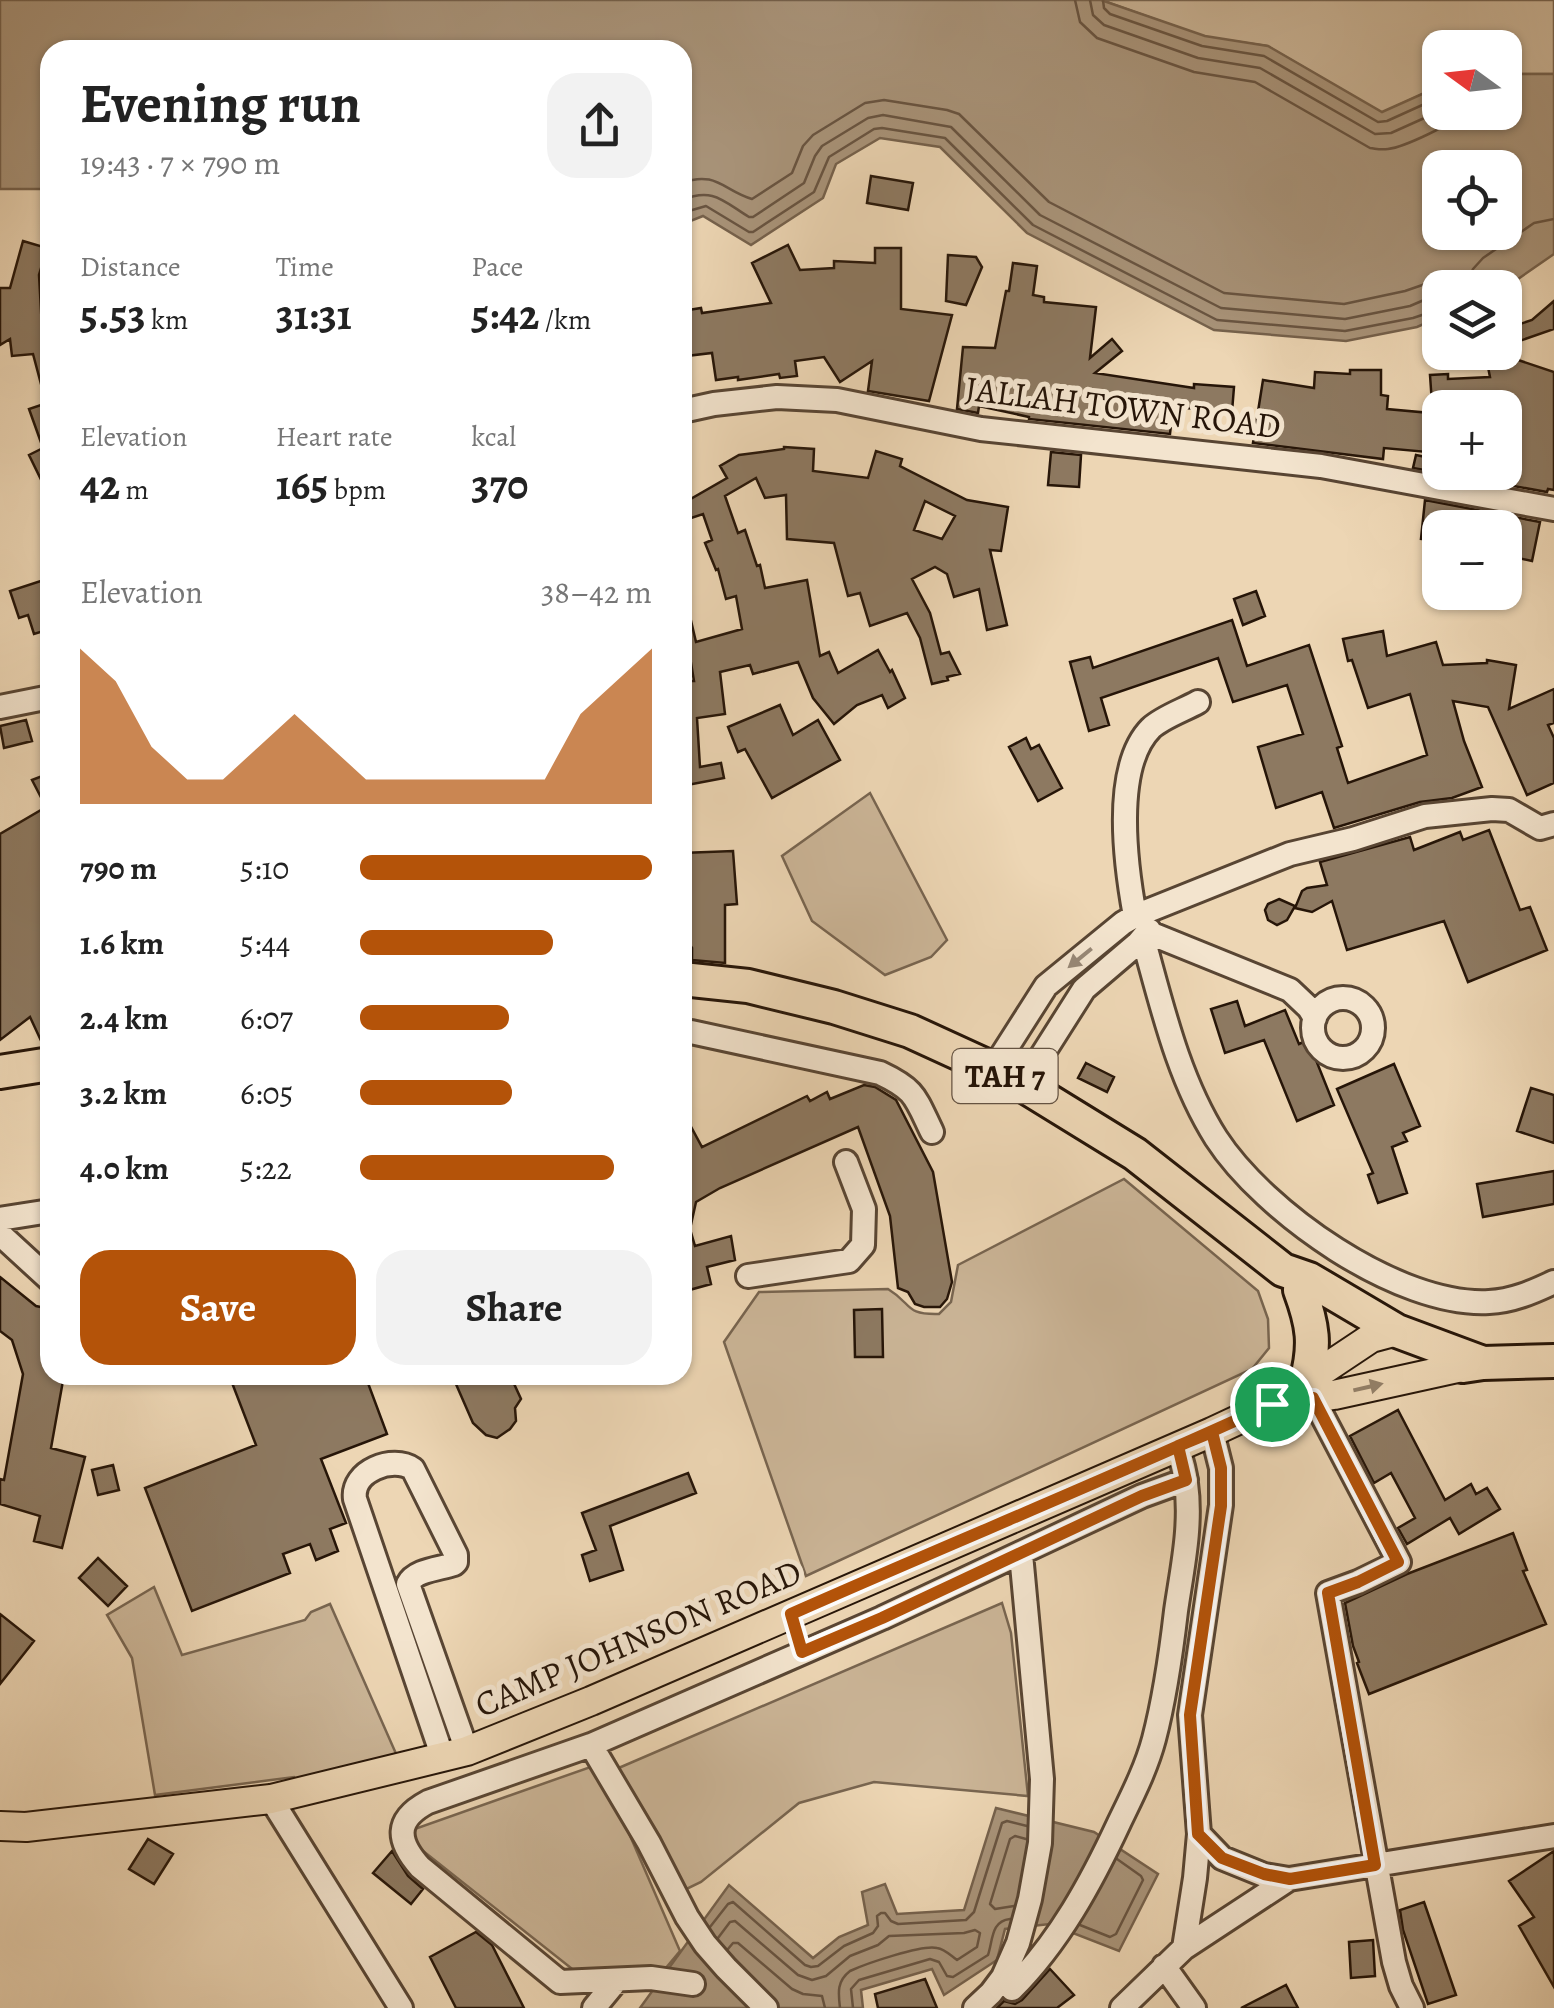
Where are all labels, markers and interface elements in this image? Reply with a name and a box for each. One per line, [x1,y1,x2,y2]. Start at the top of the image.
north arrow [1422,30,1522,130]
map controls [1422,30,1522,610]
text: Evening run [80,66,361,141]
button: share [547,73,652,178]
text: 19:43 · 7 × 790 m [80,141,280,185]
button: locate [1422,150,1522,250]
text: Distance [80,248,180,286]
text: Time [276,248,334,286]
text: Pace [471,248,523,286]
button: layers [1422,270,1522,370]
text: 5.53 [80,286,145,343]
text: 31:31 [276,286,352,343]
text: 5:42 [471,286,539,343]
text: km [145,301,188,339]
text: /km [539,301,591,339]
street label: JALLAH TOWN ROAD [963,364,1283,450]
button: + [1422,390,1522,490]
text: Elevation [80,418,187,456]
text: Heart rate [276,418,393,456]
text: kcal [471,418,516,456]
text: 42 [80,456,120,513]
text: 165 [276,456,328,513]
text: 370 [471,456,528,513]
text: m [120,471,149,509]
text: bpm [328,471,386,509]
button: − [1422,510,1522,610]
text: Elevation [80,570,203,614]
text: 38–42 m [541,570,652,614]
text: 790 m [80,846,157,890]
text: 5:10 [240,846,289,890]
text: 1.6 km [80,921,164,965]
text: 5:44 [240,921,290,965]
one-way arrow [1067,947,1092,969]
text: 2.4 km [80,996,168,1040]
text: 6:07 [240,996,293,1040]
road number: TAH 7 [952,1049,1058,1103]
text: 3.2 km [80,1071,167,1115]
text: 6:05 [240,1071,293,1115]
text: 4.0 km [80,1146,169,1190]
text: 5:22 [240,1146,292,1190]
button: Save [80,1250,356,1365]
button: Share [376,1250,652,1365]
pin [1230,1362,1315,1447]
icon: arrive [1245,1377,1300,1432]
one-way arrow [1353,1379,1384,1394]
street label: CAMP JOHNSON ROAD [467,1547,809,1729]

